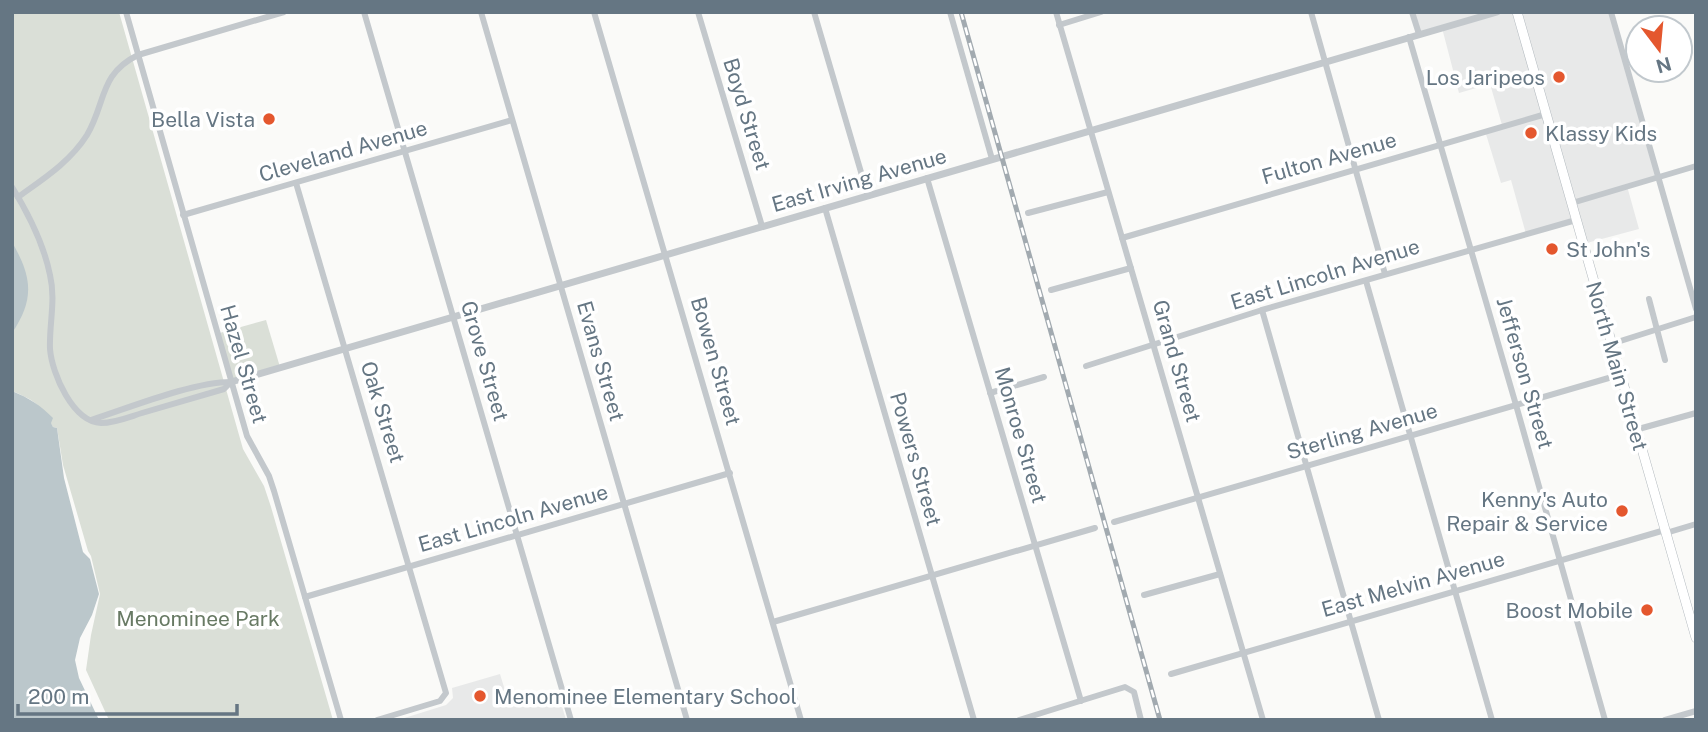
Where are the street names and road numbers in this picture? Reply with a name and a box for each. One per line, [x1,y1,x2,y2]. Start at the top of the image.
street label: Boyd Street [718,55,776,173]
street label: Cleveland Avenue [256,115,430,187]
street label: Fulton Avenue [1259,127,1399,189]
street label: East Irving Avenue [769,143,949,217]
street label: East Lincoln Avenue [1227,233,1423,315]
street label: North Main Street [1581,278,1653,454]
street label: Bowen Street [686,294,746,428]
street label: Jefferson Street [1491,294,1559,452]
street label: Grand Street [1148,297,1206,425]
street label: Grove Street [456,298,514,424]
street label: Evans Street [572,298,630,424]
street label: Hazel Street [215,302,273,426]
street label: Oak Street [356,358,410,466]
street label: Monroe Street [990,364,1052,506]
street label: Powers Street [885,389,947,529]
street label: Sterling Avenue [1284,398,1440,464]
street label: East Lincoln Avenue [415,479,611,557]
street label: East Melvin Avenue [1318,546,1508,622]

